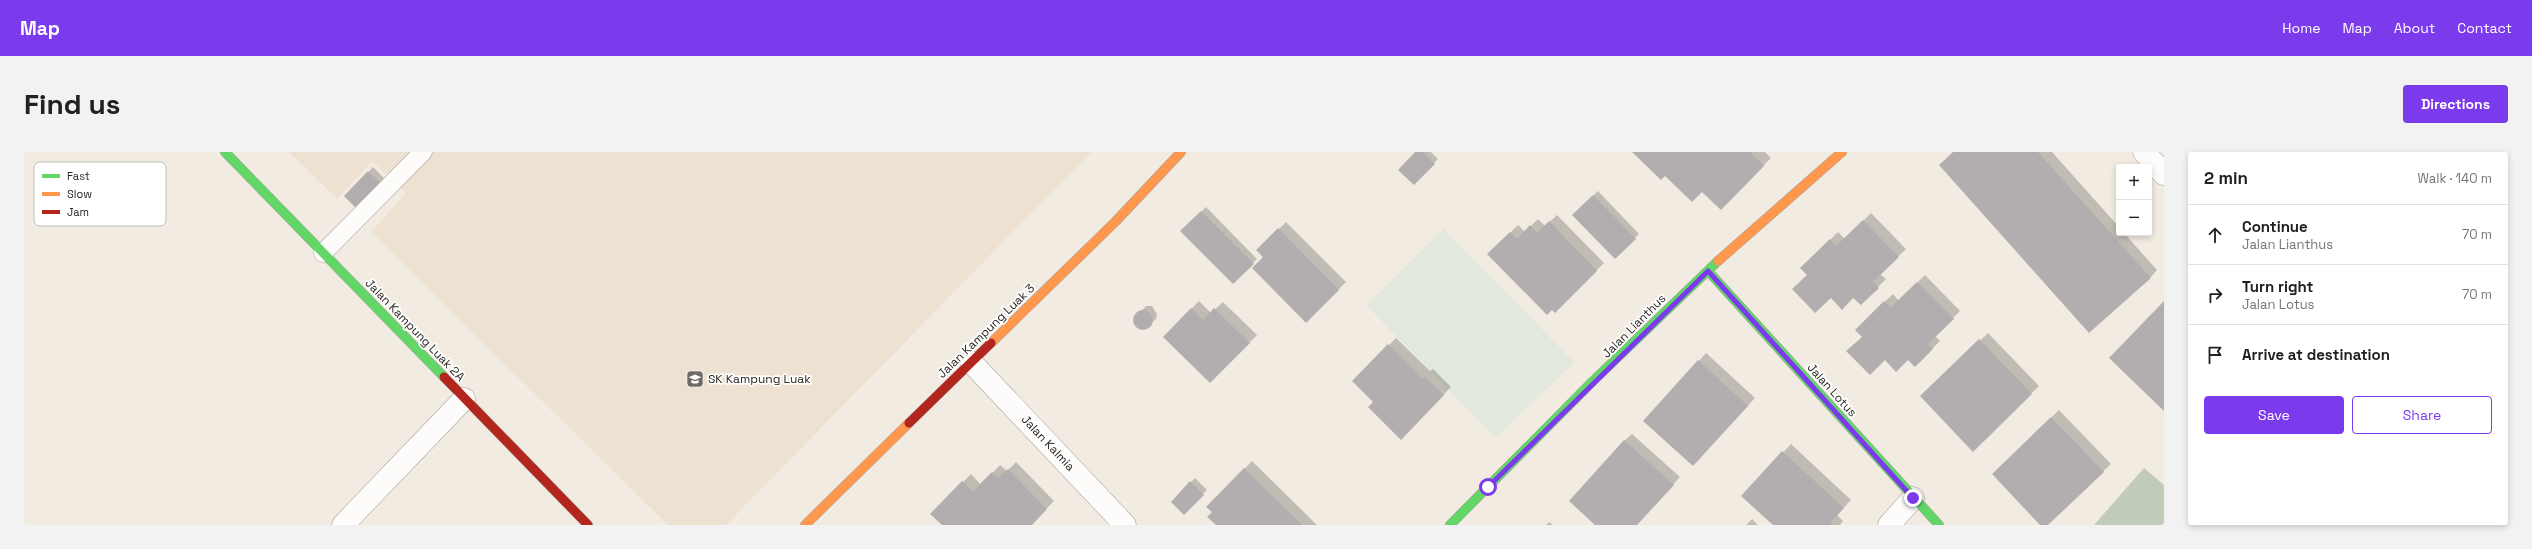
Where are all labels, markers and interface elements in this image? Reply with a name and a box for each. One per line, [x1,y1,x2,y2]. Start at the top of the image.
text: Map [20,16,60,41]
text: Home [2282,19,2320,37]
text: Map [2342,19,2372,37]
text: About [2394,19,2435,37]
text: Contact [2457,19,2512,37]
button: Directions [2403,85,2508,123]
text: Find us [24,86,121,122]
legend [34,162,166,226]
map controls [2116,164,2152,236]
button: + [2116,164,2152,200]
text: 2 min [2204,167,2248,189]
text: Fast [67,169,90,183]
text: Walk · 140 m [2418,170,2492,187]
text: Slow [67,187,92,201]
button: − [2116,200,2152,236]
text: Jam [67,205,89,219]
text: Continue [2242,217,2308,236]
icon: ahead [2204,224,2226,246]
text: 70 m [2462,226,2492,243]
text: Jalan Lianthus [2242,236,2333,253]
street label: Jalan Kampung Luak 2A [362,275,469,385]
text: Turn right [2242,277,2313,296]
street label: Jalan Kampung Luak 3 [934,280,1038,382]
icon: right [2204,284,2226,306]
text: 70 m [2462,286,2492,303]
street label: Jalan Lianthus [1599,291,1669,361]
text: Jalan Lotus [2242,296,2314,313]
icon: arrive [2204,344,2226,366]
text: Arrive at destination [2242,345,2390,364]
street label: Jalan Lotus [1804,360,1860,420]
school or university icon: SK Kampung Luak [685,369,705,389]
place label: SK Kampung Luak [708,371,811,387]
button: Save [2204,396,2344,434]
button: Share [2352,396,2492,434]
street label: Jalan Kalmia [1018,411,1078,475]
route start [1479,478,1497,496]
route end [1904,489,1922,507]

